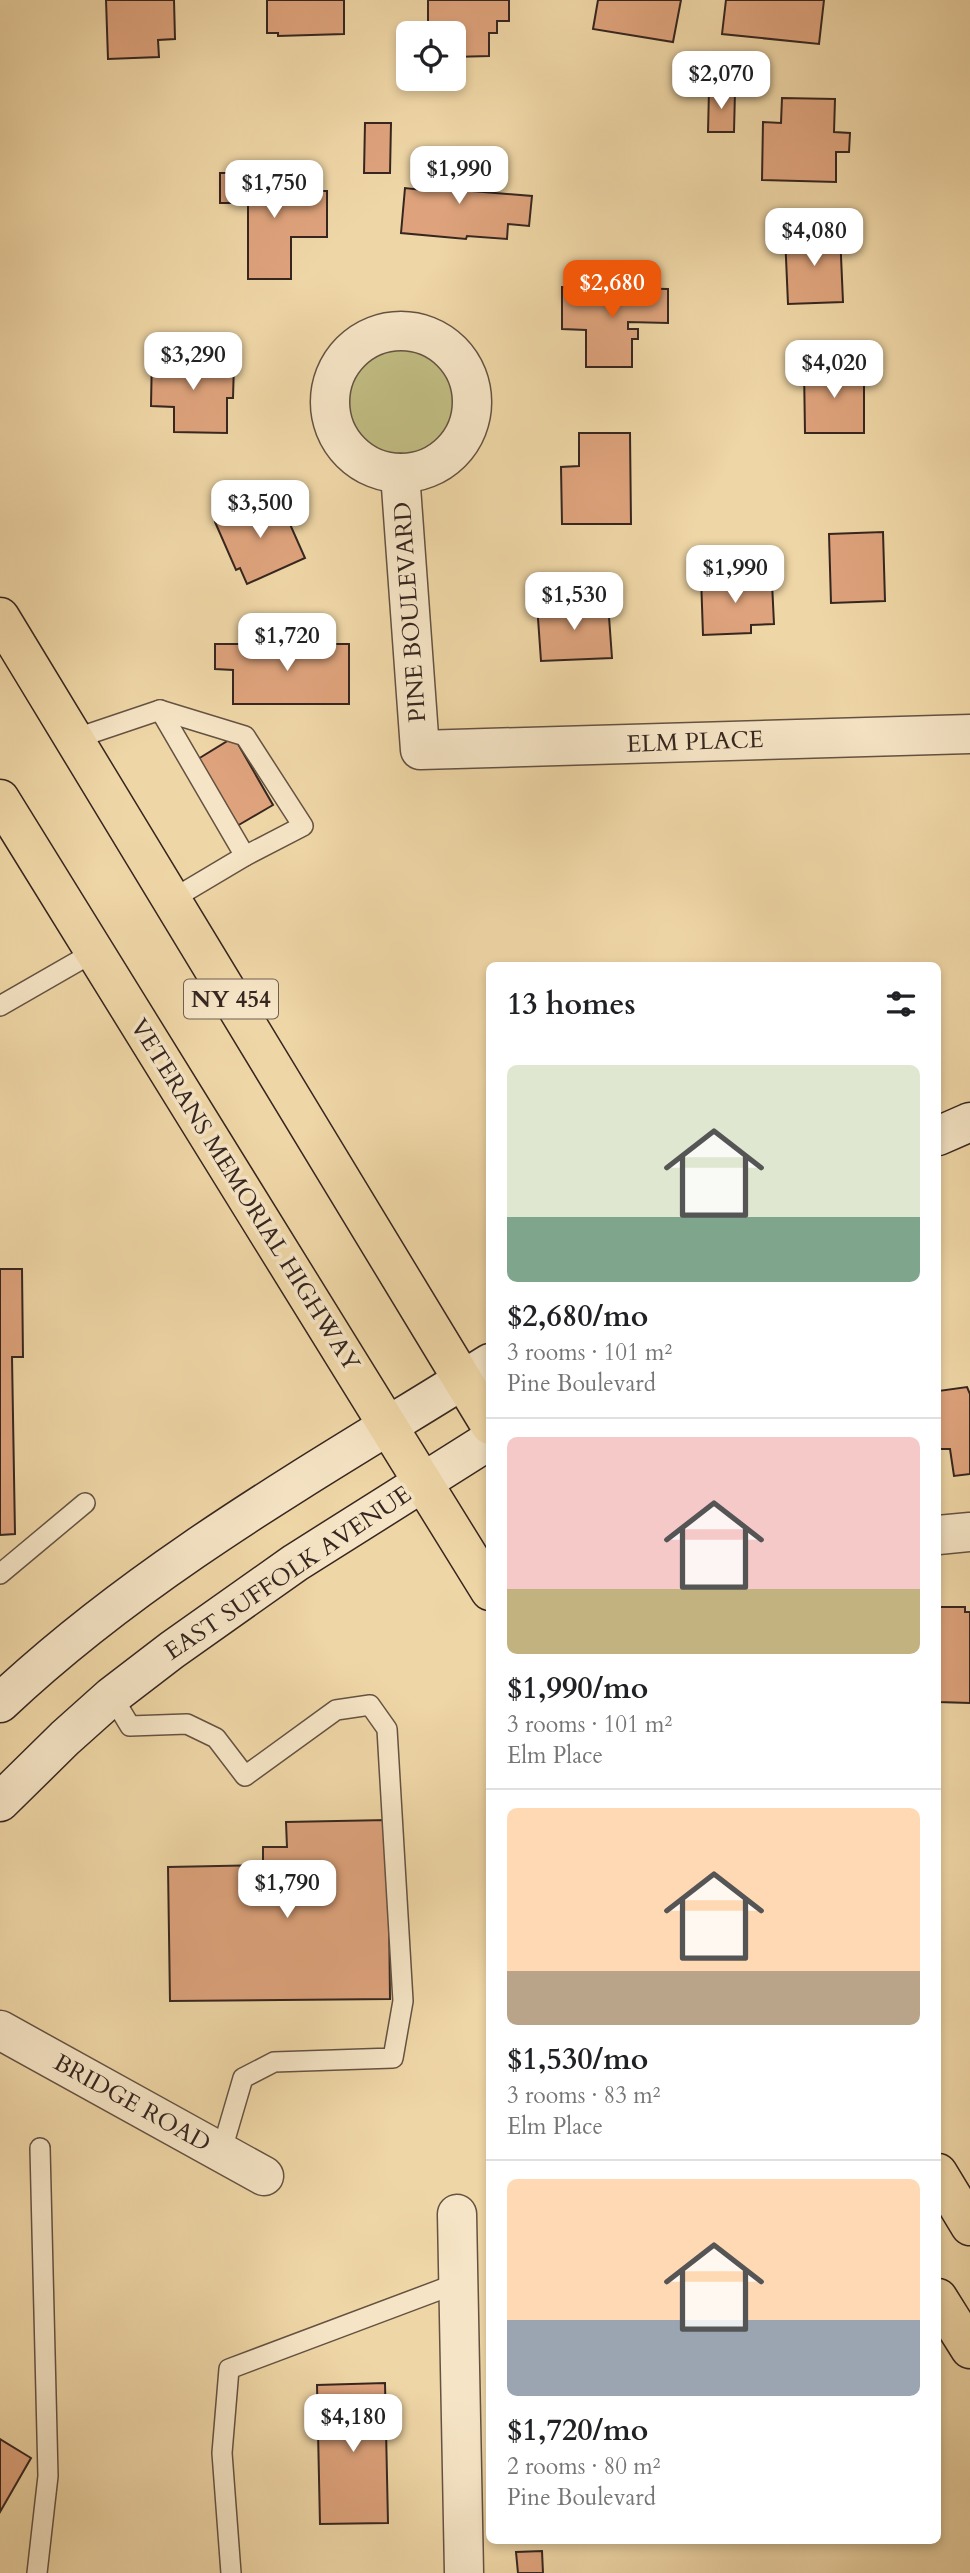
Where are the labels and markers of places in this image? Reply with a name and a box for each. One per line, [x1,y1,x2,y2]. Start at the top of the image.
pin: $2,070 [664,52,778,111]
pin: $1,990 [402,146,516,206]
pin: $1,750 [217,160,331,220]
pin: $4,080 [757,208,871,268]
pin: $2,680 [555,260,669,320]
pin: $3,290 [136,332,250,392]
pin: $4,020 [777,340,891,400]
pin: $3,500 [203,480,317,540]
pin: $1,990 [678,546,792,605]
pin: $1,530 [517,572,631,632]
pin: $1,720 [230,614,344,673]
pin: $1,790 [230,1860,344,1920]
pin: $4,180 [296,2394,410,2454]

